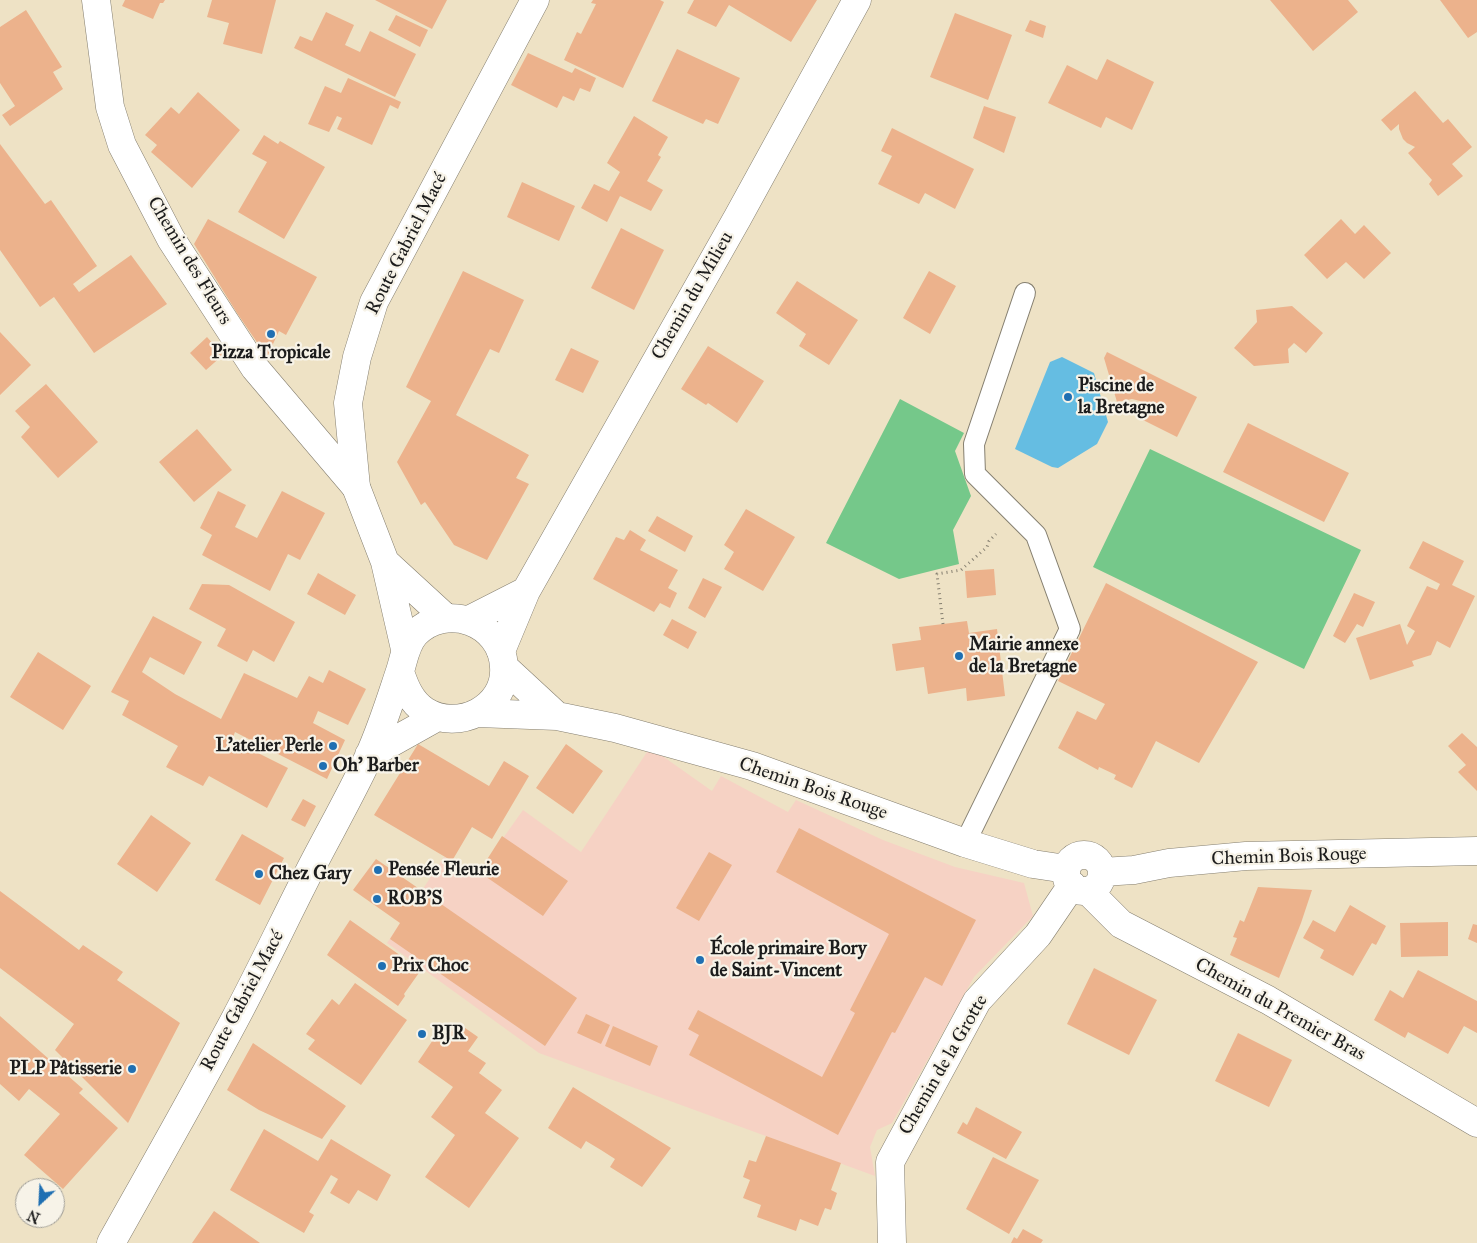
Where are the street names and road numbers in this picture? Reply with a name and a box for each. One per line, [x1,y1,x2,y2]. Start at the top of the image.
street label: Route Gabriel Macé [361,169,453,319]
street label: Chemin des Fleurs [142,193,236,329]
street label: Chemin du Milieu [647,228,739,364]
street label: Chemin Bois Rouge [736,753,890,825]
street label: Chemin Bois Rouge [1211,843,1367,871]
street label: Route Gabriel Macé [196,927,290,1075]
street label: Chemin du Premier Bras [1191,954,1369,1066]
street label: Chemin de la Grotte [895,991,993,1139]

